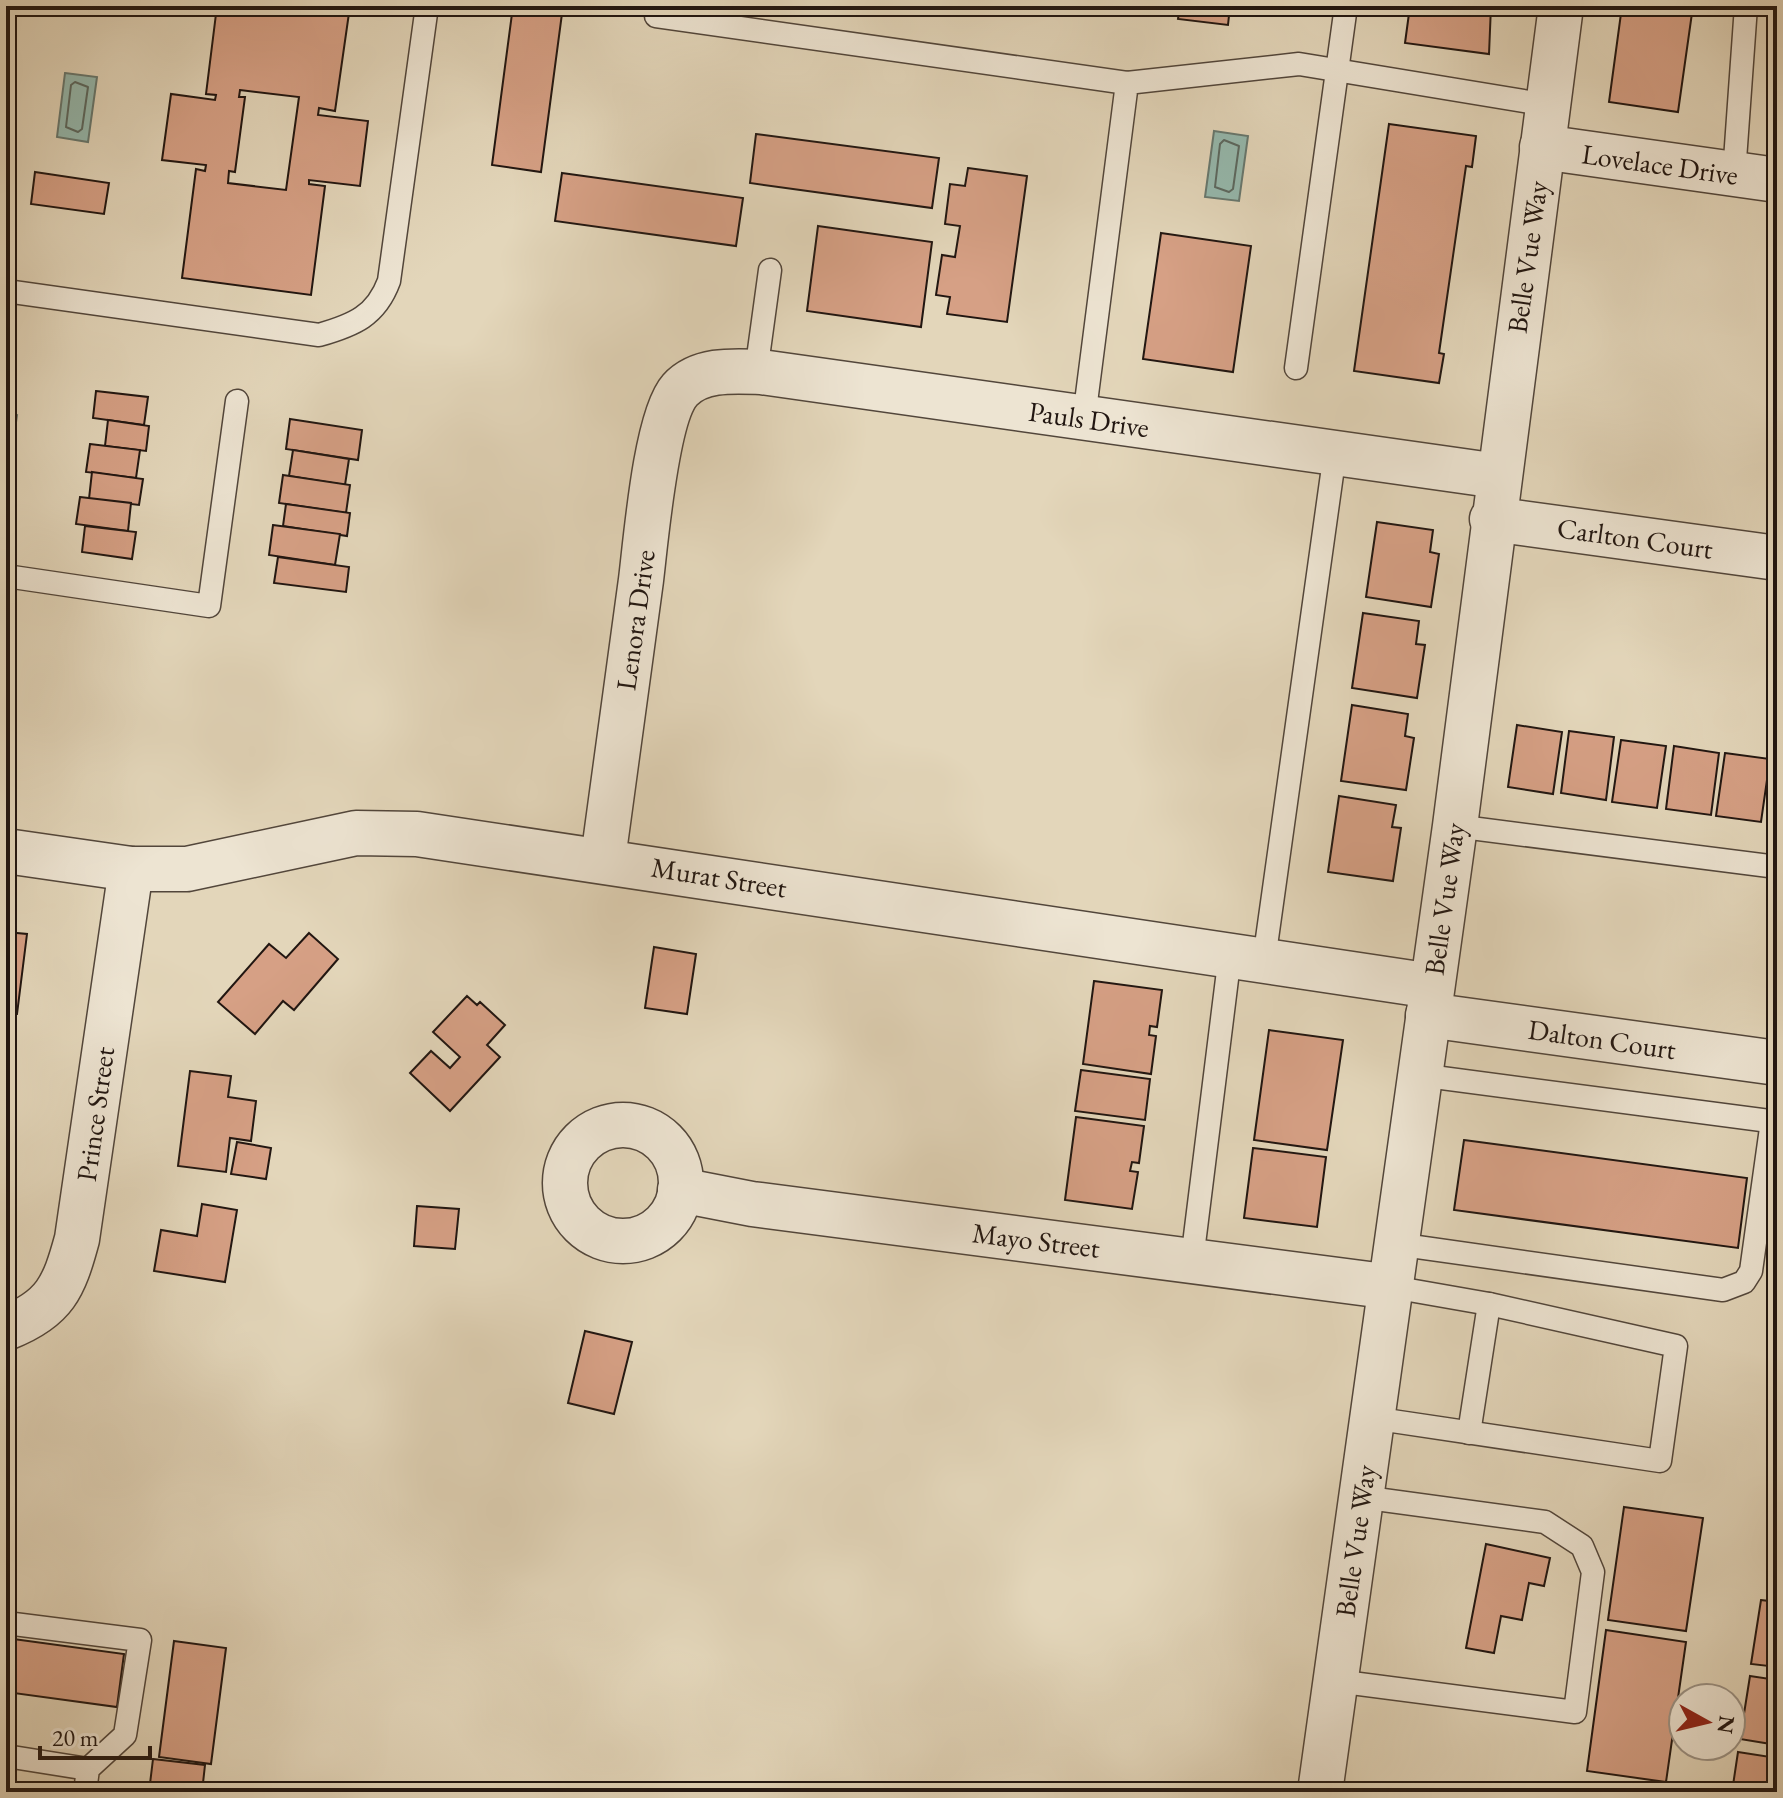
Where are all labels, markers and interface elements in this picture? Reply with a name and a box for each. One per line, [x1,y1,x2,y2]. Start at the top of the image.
street label: Lovelace Drive [1580,135,1740,193]
street label: Belle Vue Way [1498,178,1556,335]
street label: Pauls Drive [1026,393,1152,445]
street label: Carlton Court [1555,509,1715,567]
street label: Lenora Drive [607,547,663,693]
street label: Belle Vue Way [1415,820,1473,977]
street label: Murat Street [649,849,789,905]
street label: Dalton Court [1526,1011,1678,1067]
street label: Prince Street [68,1044,122,1184]
street label: Mayo Street [970,1214,1102,1266]
street label: Belle Vue Way [1326,1462,1384,1619]
north arrow [1667,1682,1747,1762]
scale bar [40,1710,150,1760]
text: N [1711,1714,1742,1736]
text: 20 m [52,1722,99,1753]

